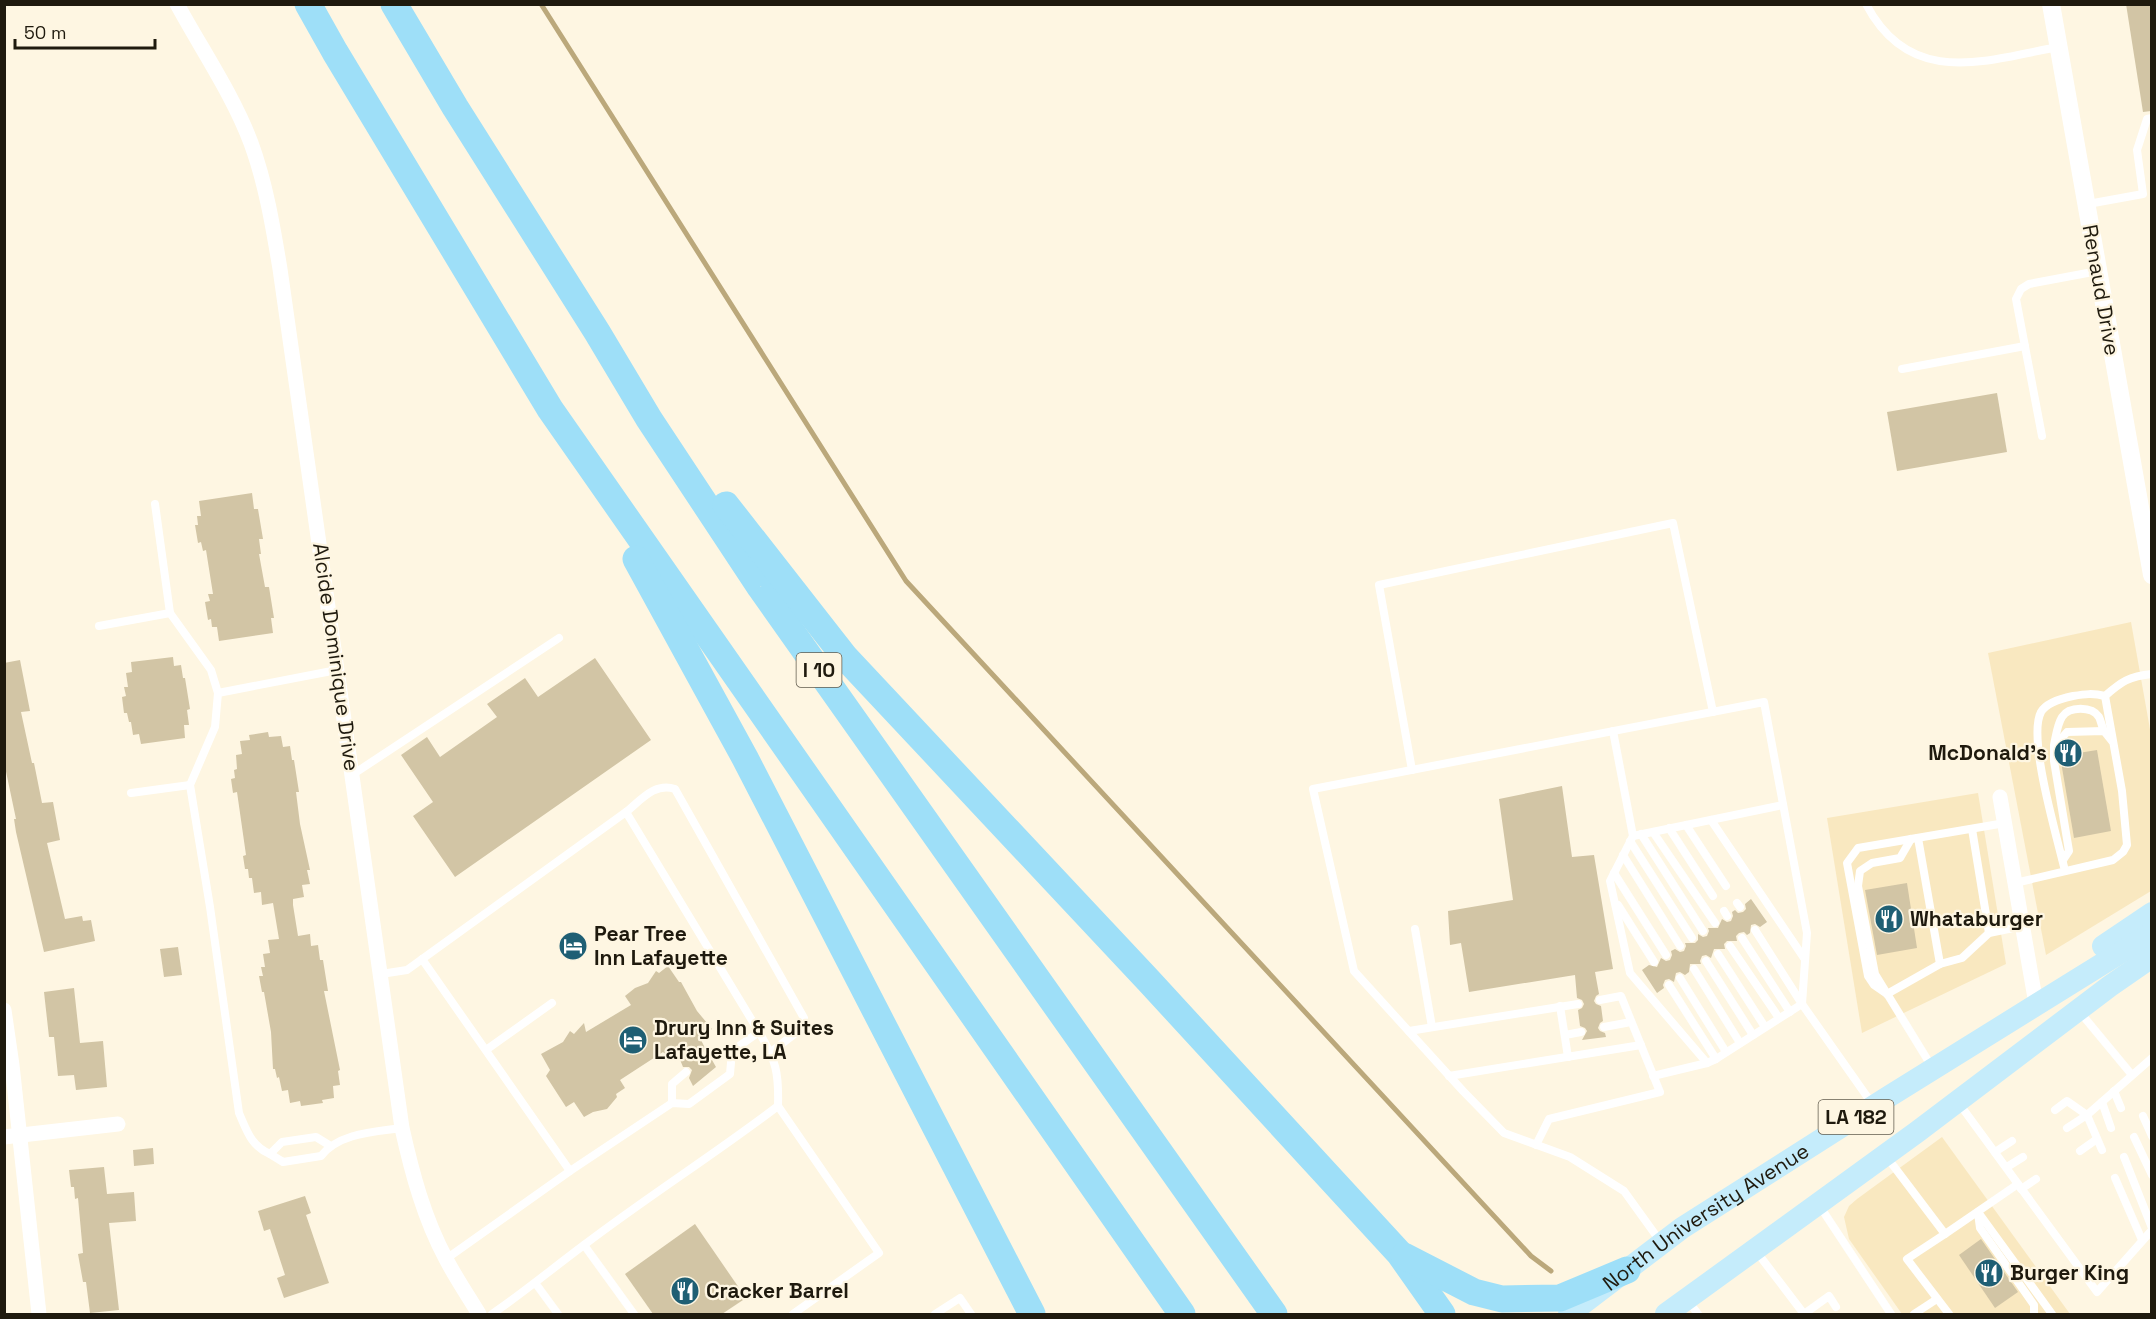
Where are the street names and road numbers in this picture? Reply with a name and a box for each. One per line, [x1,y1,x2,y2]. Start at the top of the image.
street label: Renaud Drive [2077,222,2126,357]
street label: Alcide Dominique Drive [307,541,366,773]
road number: I 10 [796,653,842,687]
road number: LA 182 [1818,1100,1894,1134]
street label: North University Avenue [1597,1137,1814,1296]

